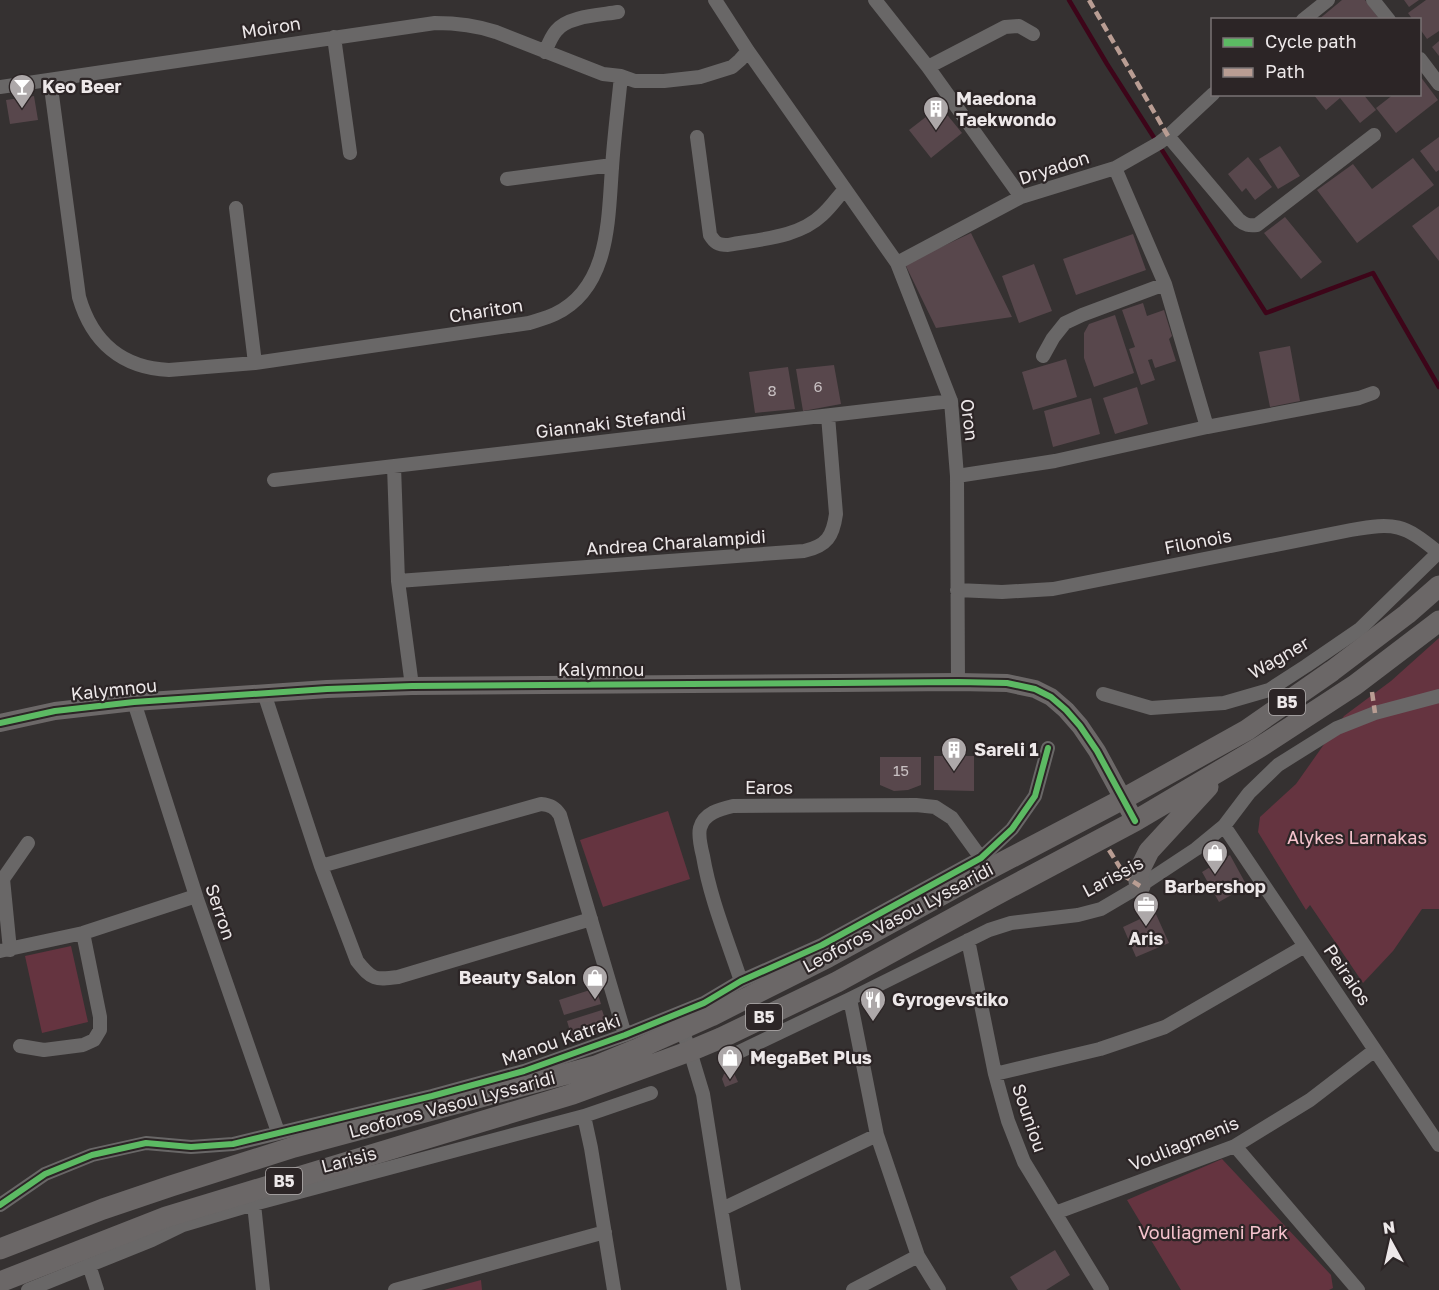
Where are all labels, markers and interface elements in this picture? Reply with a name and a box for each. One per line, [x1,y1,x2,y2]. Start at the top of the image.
street label: Moiron [240,11,302,43]
legend [1211,18,1421,96]
text: Cycle path [1265,30,1357,52]
text: Path [1265,60,1305,82]
bar icon: Keo Beer [7,72,37,110]
place label: Keo Beer [42,75,122,97]
place label: Maedona Taekwondo [956,87,1057,130]
building icon: Maedona Taekwondo [921,94,951,132]
street label: Dryadon [1016,145,1092,189]
street label: Chariton [447,293,524,327]
house number: 6 [813,377,823,395]
house number: 8 [767,381,777,399]
street label: Oron [957,398,983,442]
street label: Giannaki Stefandi [534,402,687,442]
street label: Filonois [1162,524,1233,558]
street label: Andrea Charalampidi [585,525,767,559]
street label: Wagner [1244,631,1313,683]
street label: Kalymnou [558,658,644,680]
street label: Kalymnou [70,674,158,704]
road number: B5 [1269,689,1305,715]
building icon: Sareli 1 [939,735,969,773]
place label: Sareli 1 [974,738,1039,760]
house number: 15 [893,761,909,779]
street label: Earos [745,776,793,798]
park label: Alykes Larnakas [1287,826,1427,848]
shop icon: Barbershop [1200,838,1230,876]
street label: Larissis [1078,851,1147,901]
street label: Leoforos Vasou Lyssaridi [798,857,997,977]
place label: Barbershop [1164,875,1266,897]
street label: Serron [201,881,241,943]
office icon: Aris [1131,890,1161,928]
place label: Aris [1129,927,1163,949]
street label: Peiraios [1319,940,1376,1009]
shop icon: Beauty Salon [580,963,610,1001]
place label: Beauty Salon [459,966,576,988]
restaurant icon: Gyrogevstiko [858,985,888,1023]
place label: Gyrogevstiko [892,988,1009,1010]
road number: B5 [746,1004,782,1030]
street label: Manou Katraki [498,1008,623,1070]
shop icon: MegaBet Plus [715,1043,745,1081]
place label: MegaBet Plus [750,1046,872,1068]
street label: Leoforos Vasou Lyssaridi [346,1066,557,1142]
street label: Souniou [1008,1081,1052,1155]
street label: Vouliagmenis [1126,1111,1242,1175]
street label: Larisis [319,1141,379,1177]
road number: B5 [266,1168,302,1194]
north arrow [1361,1212,1421,1272]
text: N [1381,1216,1396,1238]
park label: Vouliagmeni Park [1138,1221,1288,1243]

